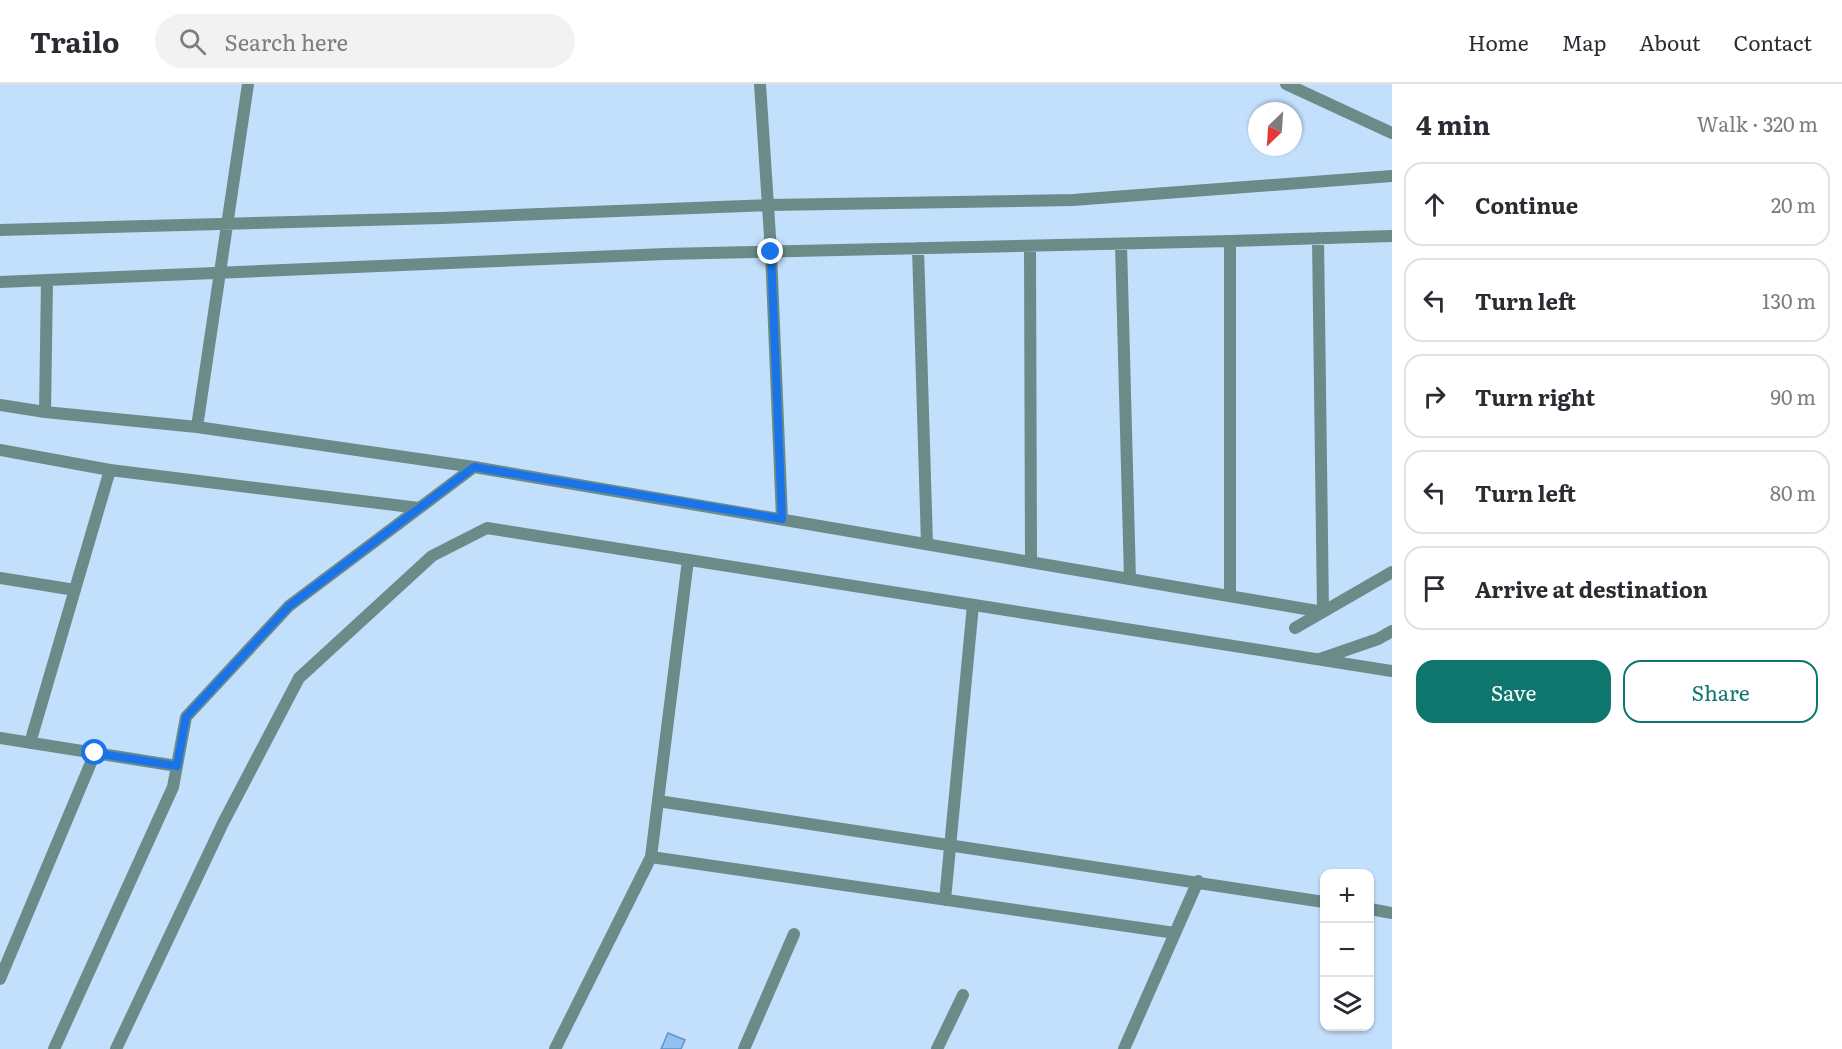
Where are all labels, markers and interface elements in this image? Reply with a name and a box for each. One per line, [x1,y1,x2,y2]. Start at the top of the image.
search box [155,14,575,68]
text: Trailo [30,20,119,62]
icon: search [176,25,209,58]
text: Search here [224,25,348,58]
text: Home [1468,26,1529,57]
text: Map [1562,26,1606,57]
text: About [1639,26,1701,57]
text: Contact [1734,26,1812,57]
north arrow [1248,102,1302,156]
text: 4 min [1416,104,1490,143]
text: Walk · 320 m [1697,108,1818,138]
icon: ahead [1418,188,1451,221]
text: Continue [1475,188,1578,221]
text: 20 m [1771,189,1816,219]
route end [757,238,783,264]
icon: left [1418,284,1451,317]
text: Turn left [1475,284,1576,317]
text: 130 m [1762,285,1816,315]
icon: right [1418,380,1451,413]
text: Turn right [1475,380,1595,413]
text: 90 m [1771,381,1816,411]
icon: left [1418,476,1451,509]
text: Turn left [1475,476,1576,509]
text: 80 m [1770,477,1816,507]
icon: arrive [1418,572,1451,605]
text: Arrive at destination [1475,572,1708,605]
button: Save [1416,660,1611,723]
button: Share [1623,660,1818,723]
route start [81,739,107,765]
map controls [1320,869,1374,1031]
button: + [1320,869,1374,923]
button: − [1320,923,1374,977]
button: layers [1320,977,1374,1031]

